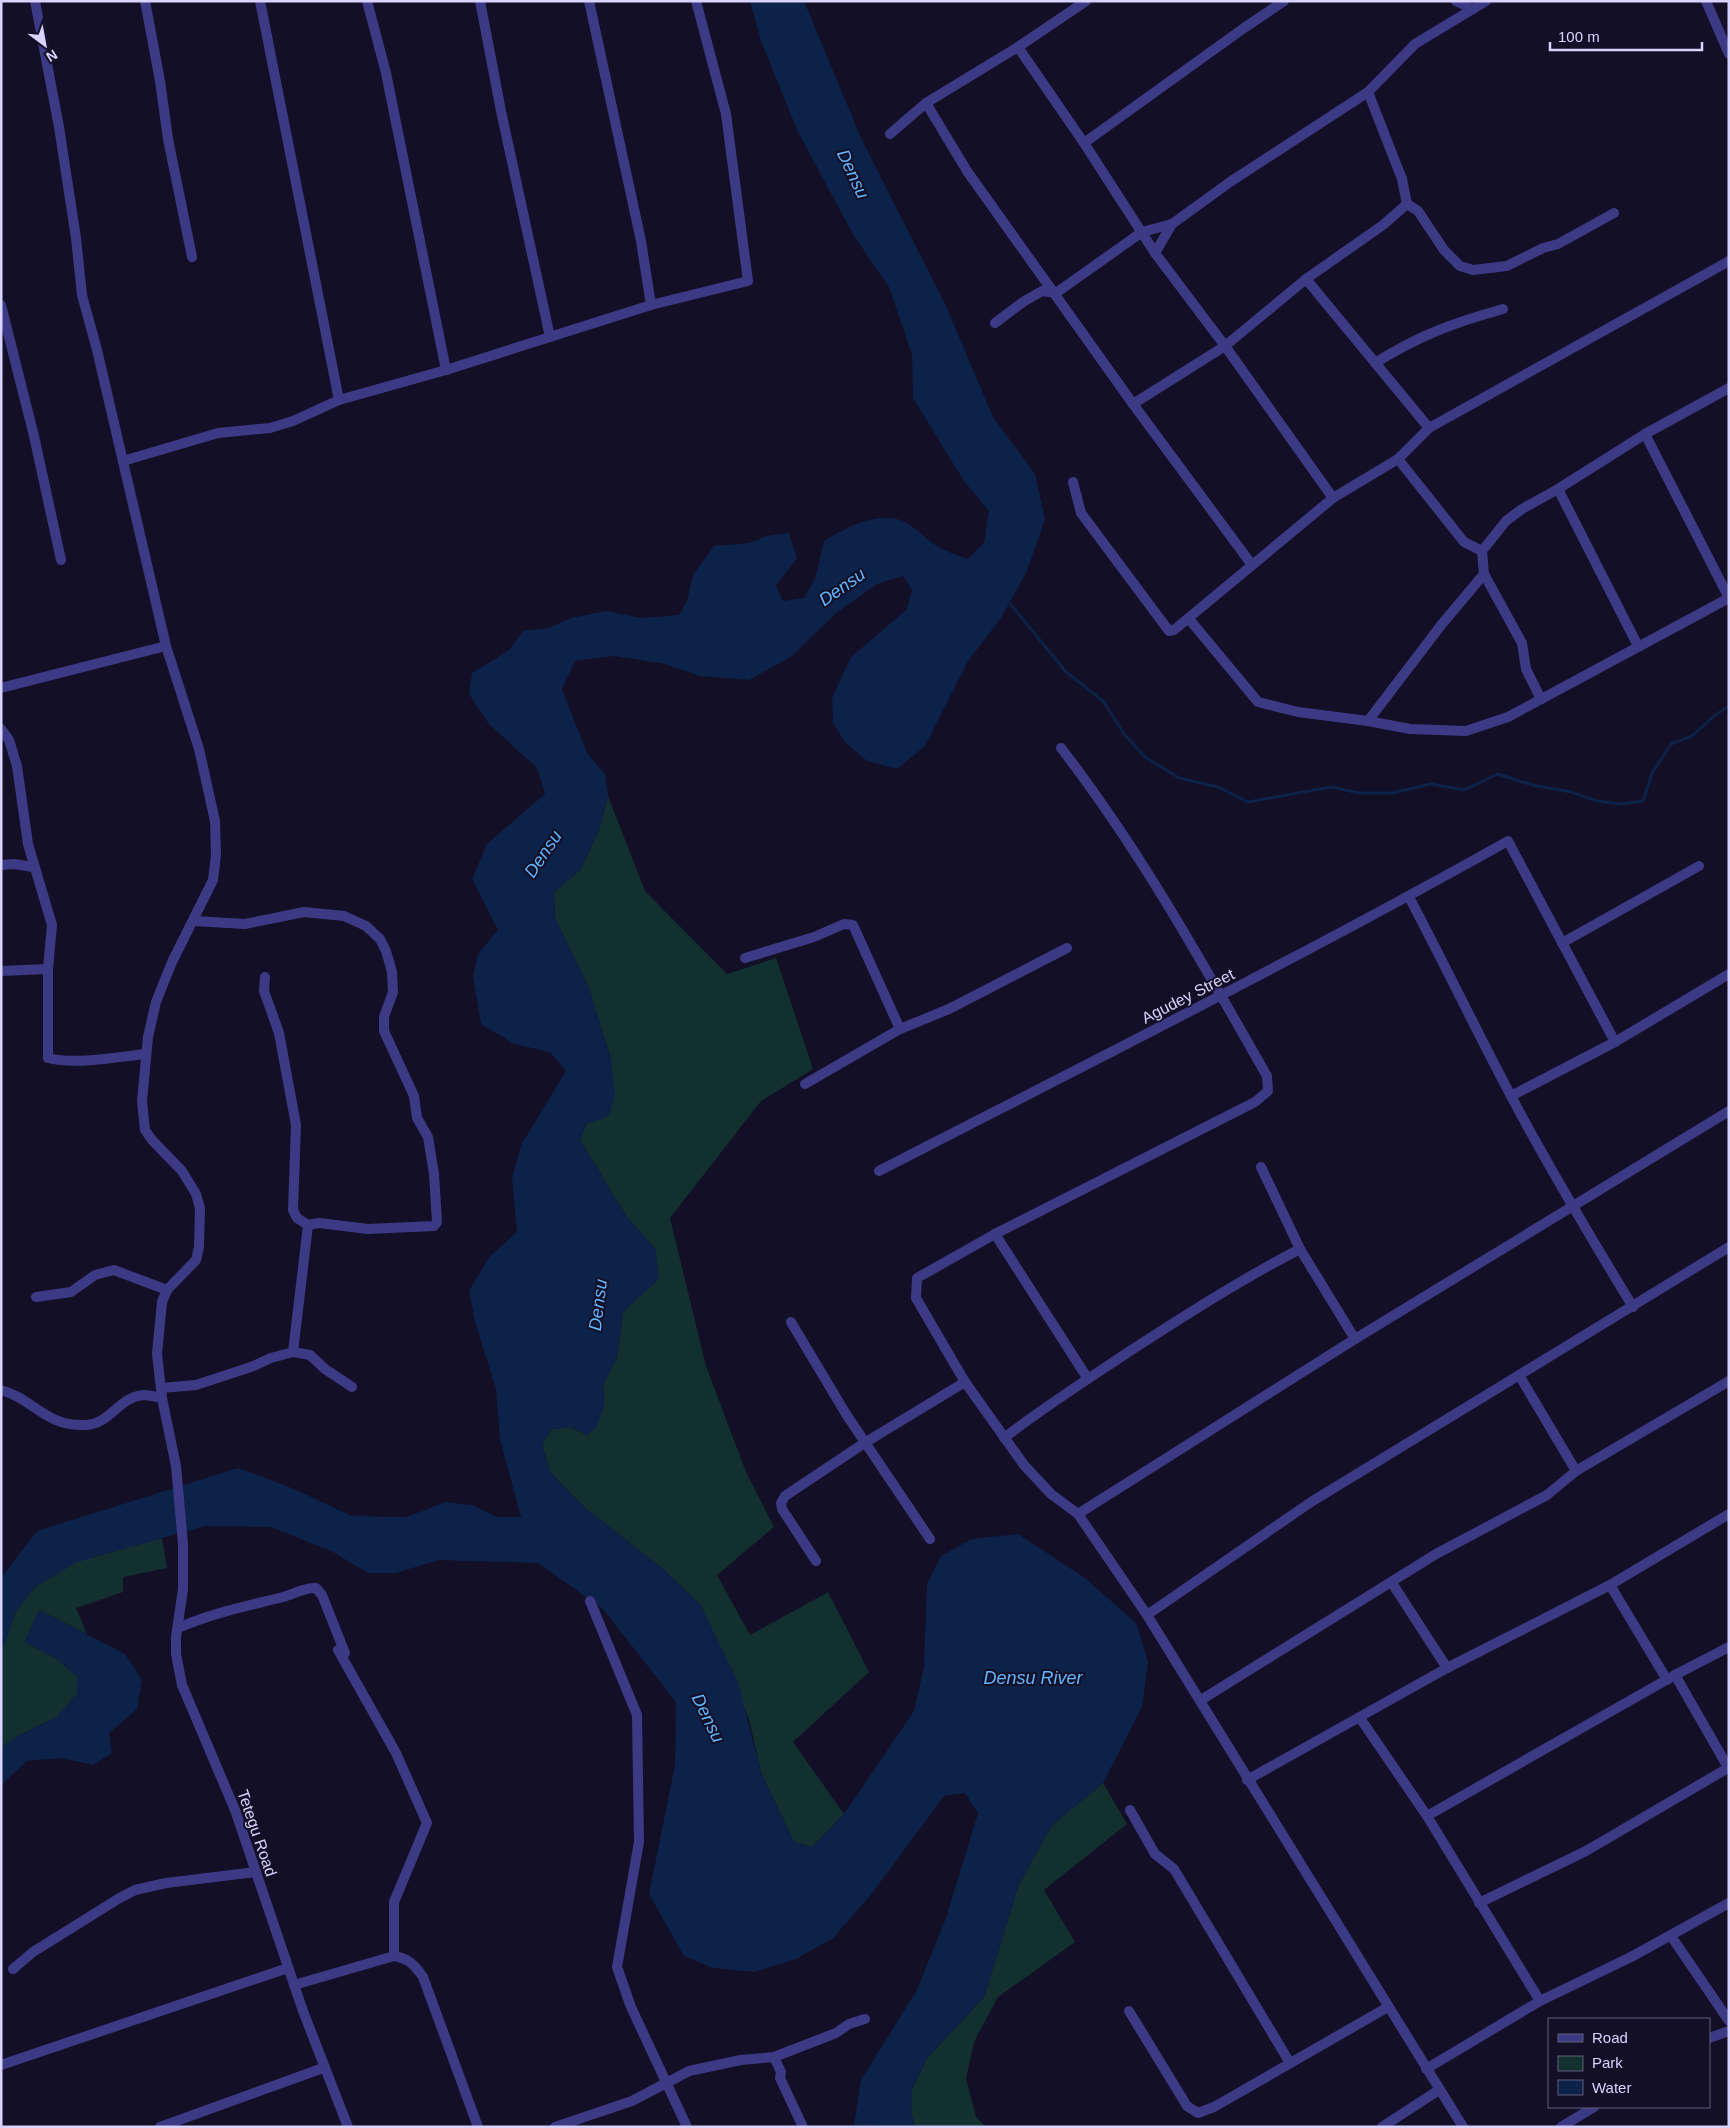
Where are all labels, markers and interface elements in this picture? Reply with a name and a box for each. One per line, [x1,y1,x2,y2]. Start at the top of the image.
north arrow [20,20,70,70]
scale bar [1550,20,1702,52]
text: 100 m [1558,28,1600,45]
text: N [43,47,60,65]
water label: Densu [833,146,873,202]
water label: Densu [815,564,869,610]
water label: Densu [520,827,566,881]
street label: Agudey Street [1139,965,1238,1027]
water label: Densu [585,1278,611,1332]
water label: Densu River [983,1668,1084,1688]
water label: Densu [688,1690,728,1746]
street label: Tetegu Road [234,1787,280,1879]
legend [1548,2018,1710,2108]
text: Road [1592,2029,1628,2046]
text: Park [1592,2054,1623,2071]
text: Water [1592,2079,1631,2096]

